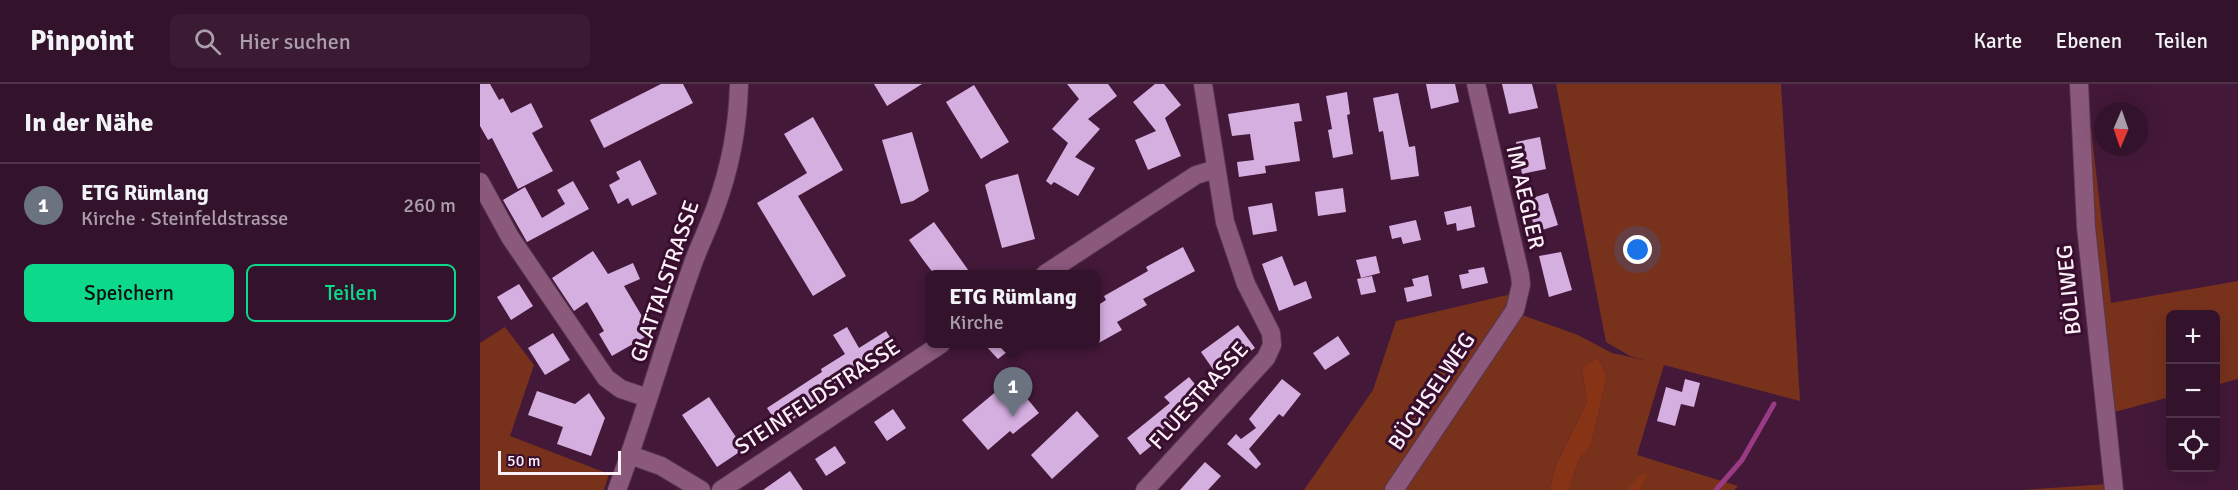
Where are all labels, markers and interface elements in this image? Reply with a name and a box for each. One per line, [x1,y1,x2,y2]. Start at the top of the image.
search box [170,14,590,68]
text: Pinpoint [30,24,134,58]
icon: search [191,25,224,58]
text: Hier suchen [239,28,351,55]
text: Karte [1973,28,2022,54]
text: Ebenen [2055,28,2122,54]
text: Teilen [2155,28,2208,54]
north arrow [2094,102,2148,156]
text: In der Nähe [24,107,154,139]
street label: IM AEGLER [1500,142,1551,252]
text: ETG Rümlang [81,179,209,206]
text: 1 [38,193,49,218]
text: 260 m [403,193,456,218]
street label: GLATTALSTRASSE [624,197,705,366]
text: Kirche · Steinfeldstrasse [81,206,288,231]
your location [1623,235,1652,264]
street label: BÖLIWEG [2050,244,2087,336]
button: Speichern [24,264,234,322]
button: Teilen [246,264,456,322]
popup [926,270,1100,348]
text: ETG Rümlang [949,283,1077,310]
text: Kirche [949,310,1004,335]
map controls [2166,310,2220,472]
button: + [2166,310,2220,364]
street label: BÜCHSELWEG [1382,327,1481,455]
street label: STEINFELDSTRASSE [729,333,905,460]
street label: FLUESTRASSE [1143,336,1254,455]
button: − [2166,364,2220,418]
pin: 1 [994,368,1032,417]
button: locate [2166,418,2220,472]
scale bar [498,448,621,476]
text: 50 m [507,451,541,471]

